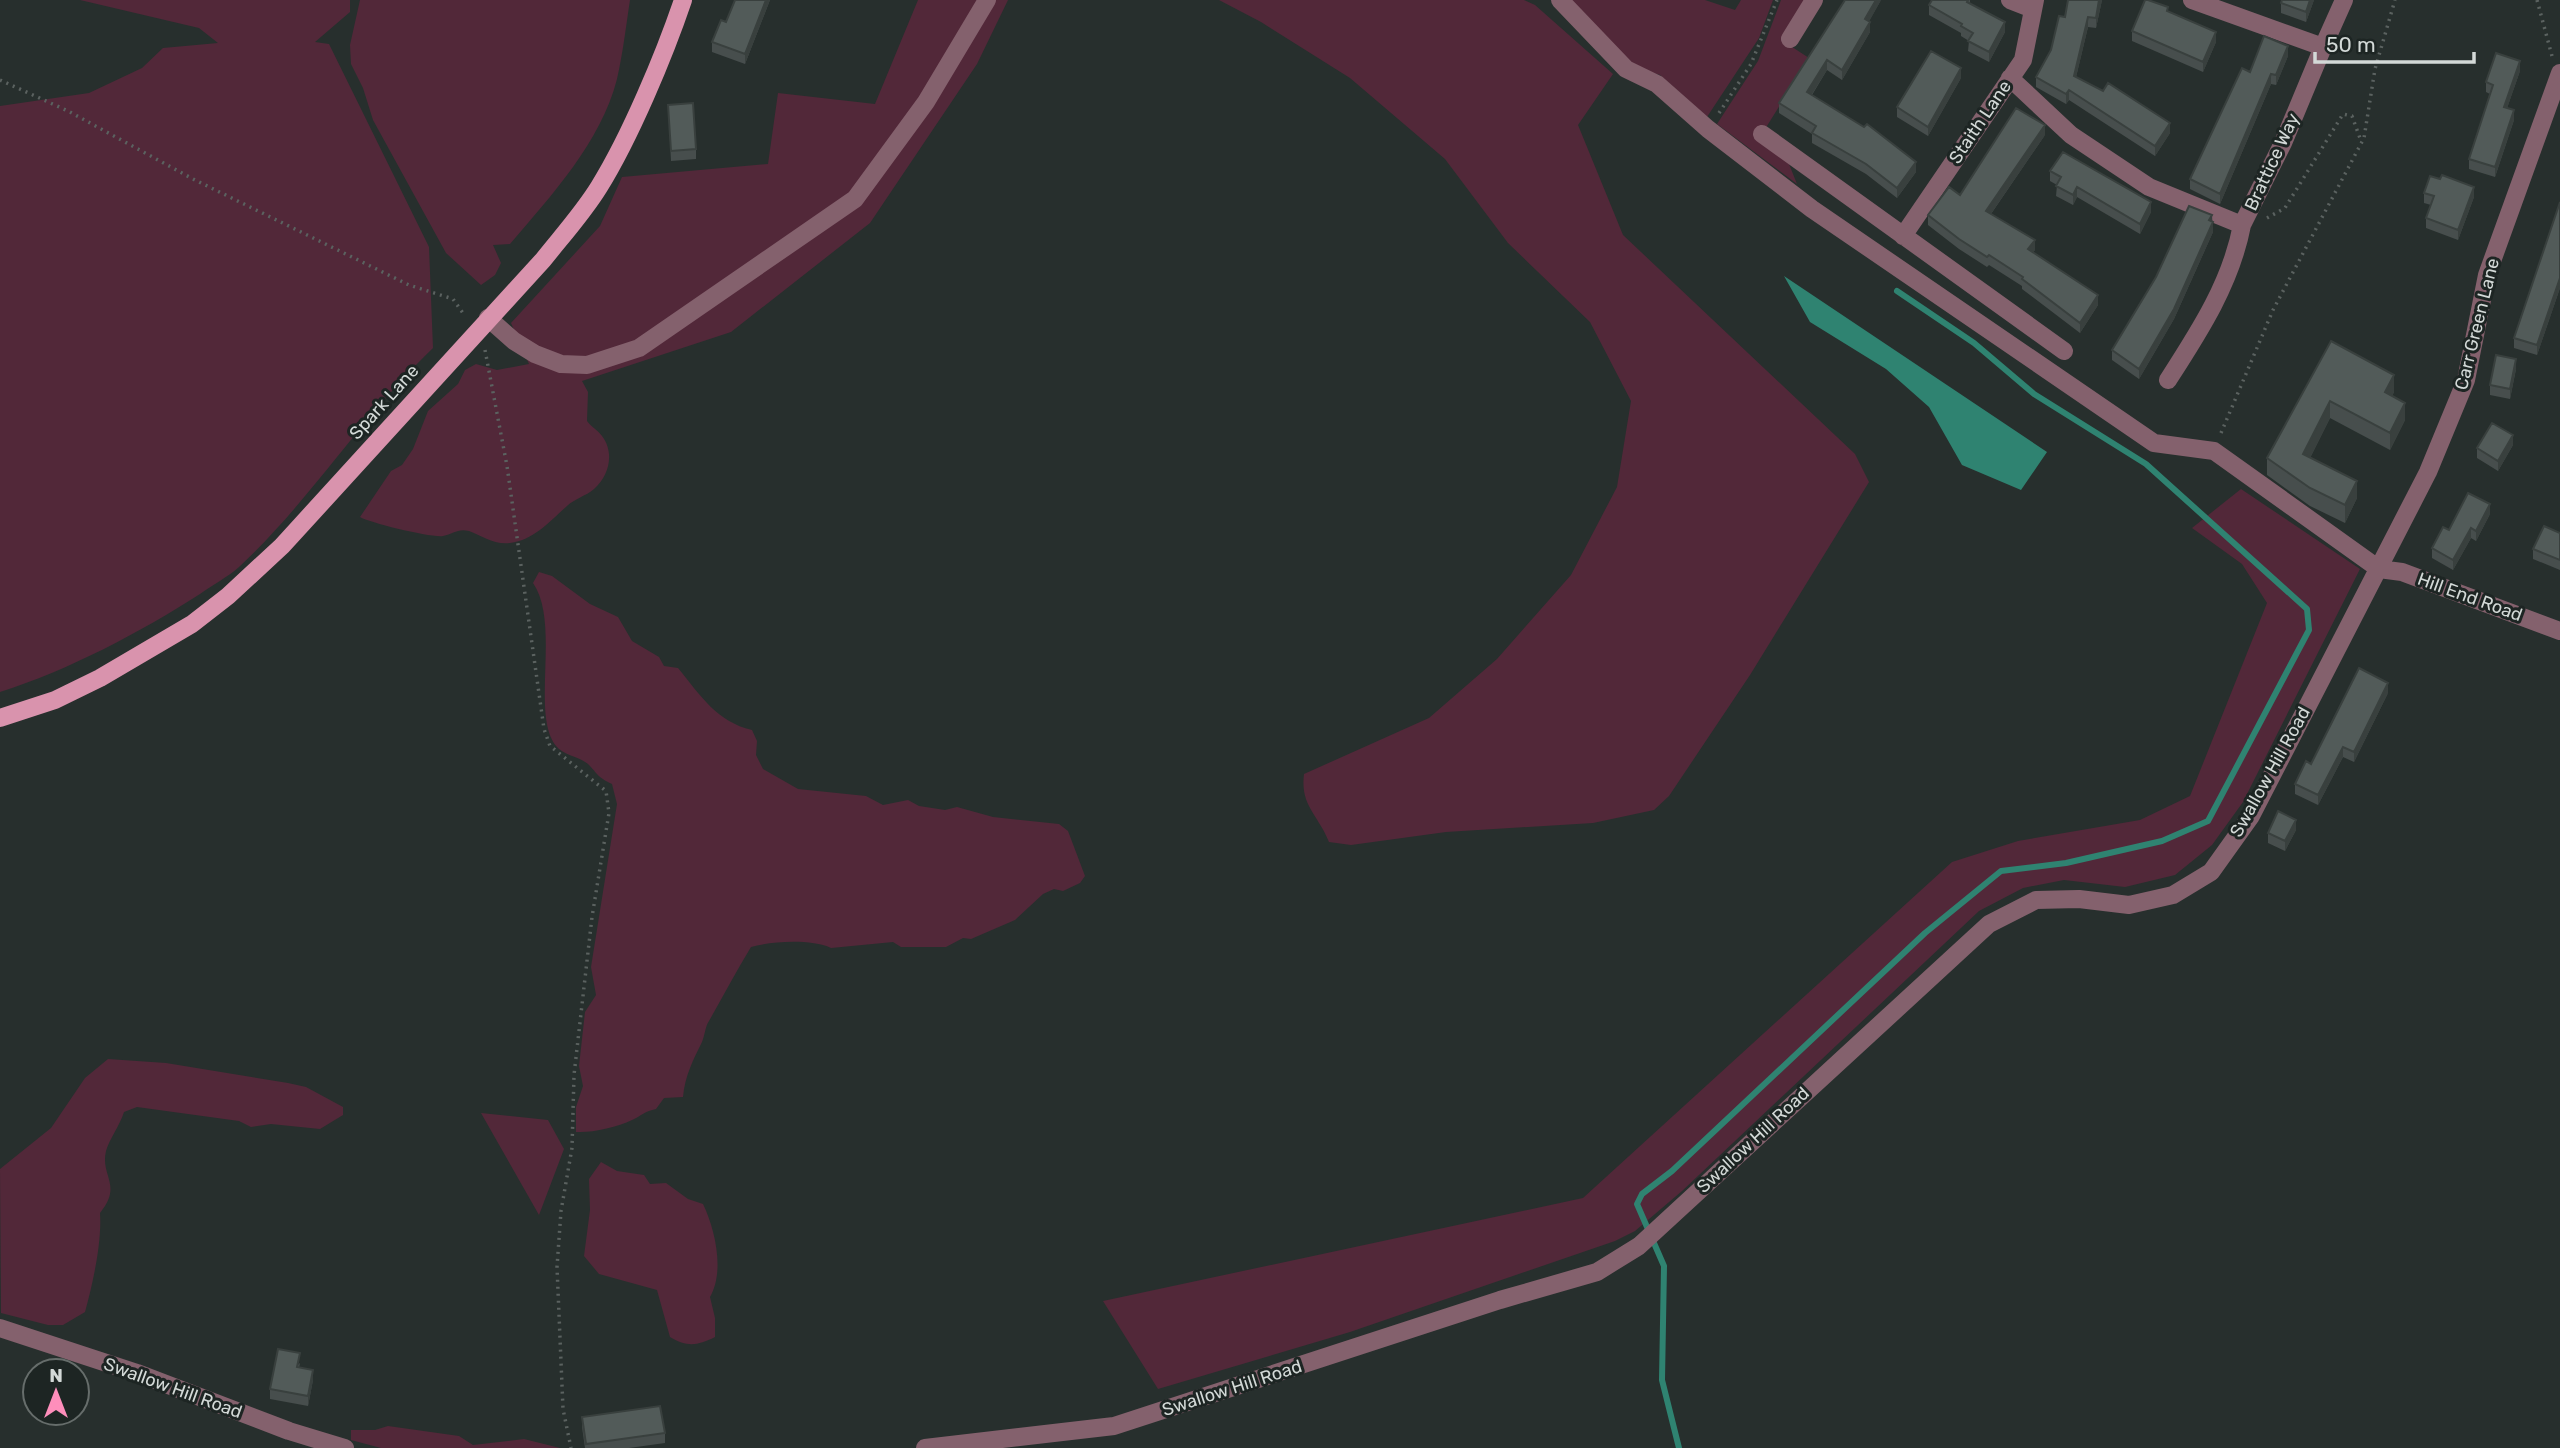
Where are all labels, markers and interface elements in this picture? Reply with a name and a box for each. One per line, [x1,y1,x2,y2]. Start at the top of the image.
scale bar [2315,21,2474,65]
text: 50 m [2326,32,2376,57]
street label: Staith Lane [1944,76,2016,168]
street label: Brattice Way [2240,110,2304,214]
street label: Carr Green Lane [2450,256,2504,392]
street label: Spark Lane [345,360,423,444]
street label: Hill End Road [2415,568,2525,626]
street label: Swallow Hill Road [2225,703,2315,841]
street label: Swallow Hill Road [1692,1082,1814,1198]
street label: Swallow Hill Road [101,1353,245,1423]
street label: Swallow Hill Road [1159,1355,1305,1421]
north arrow [21,1357,91,1427]
text: N [49,1364,63,1387]

